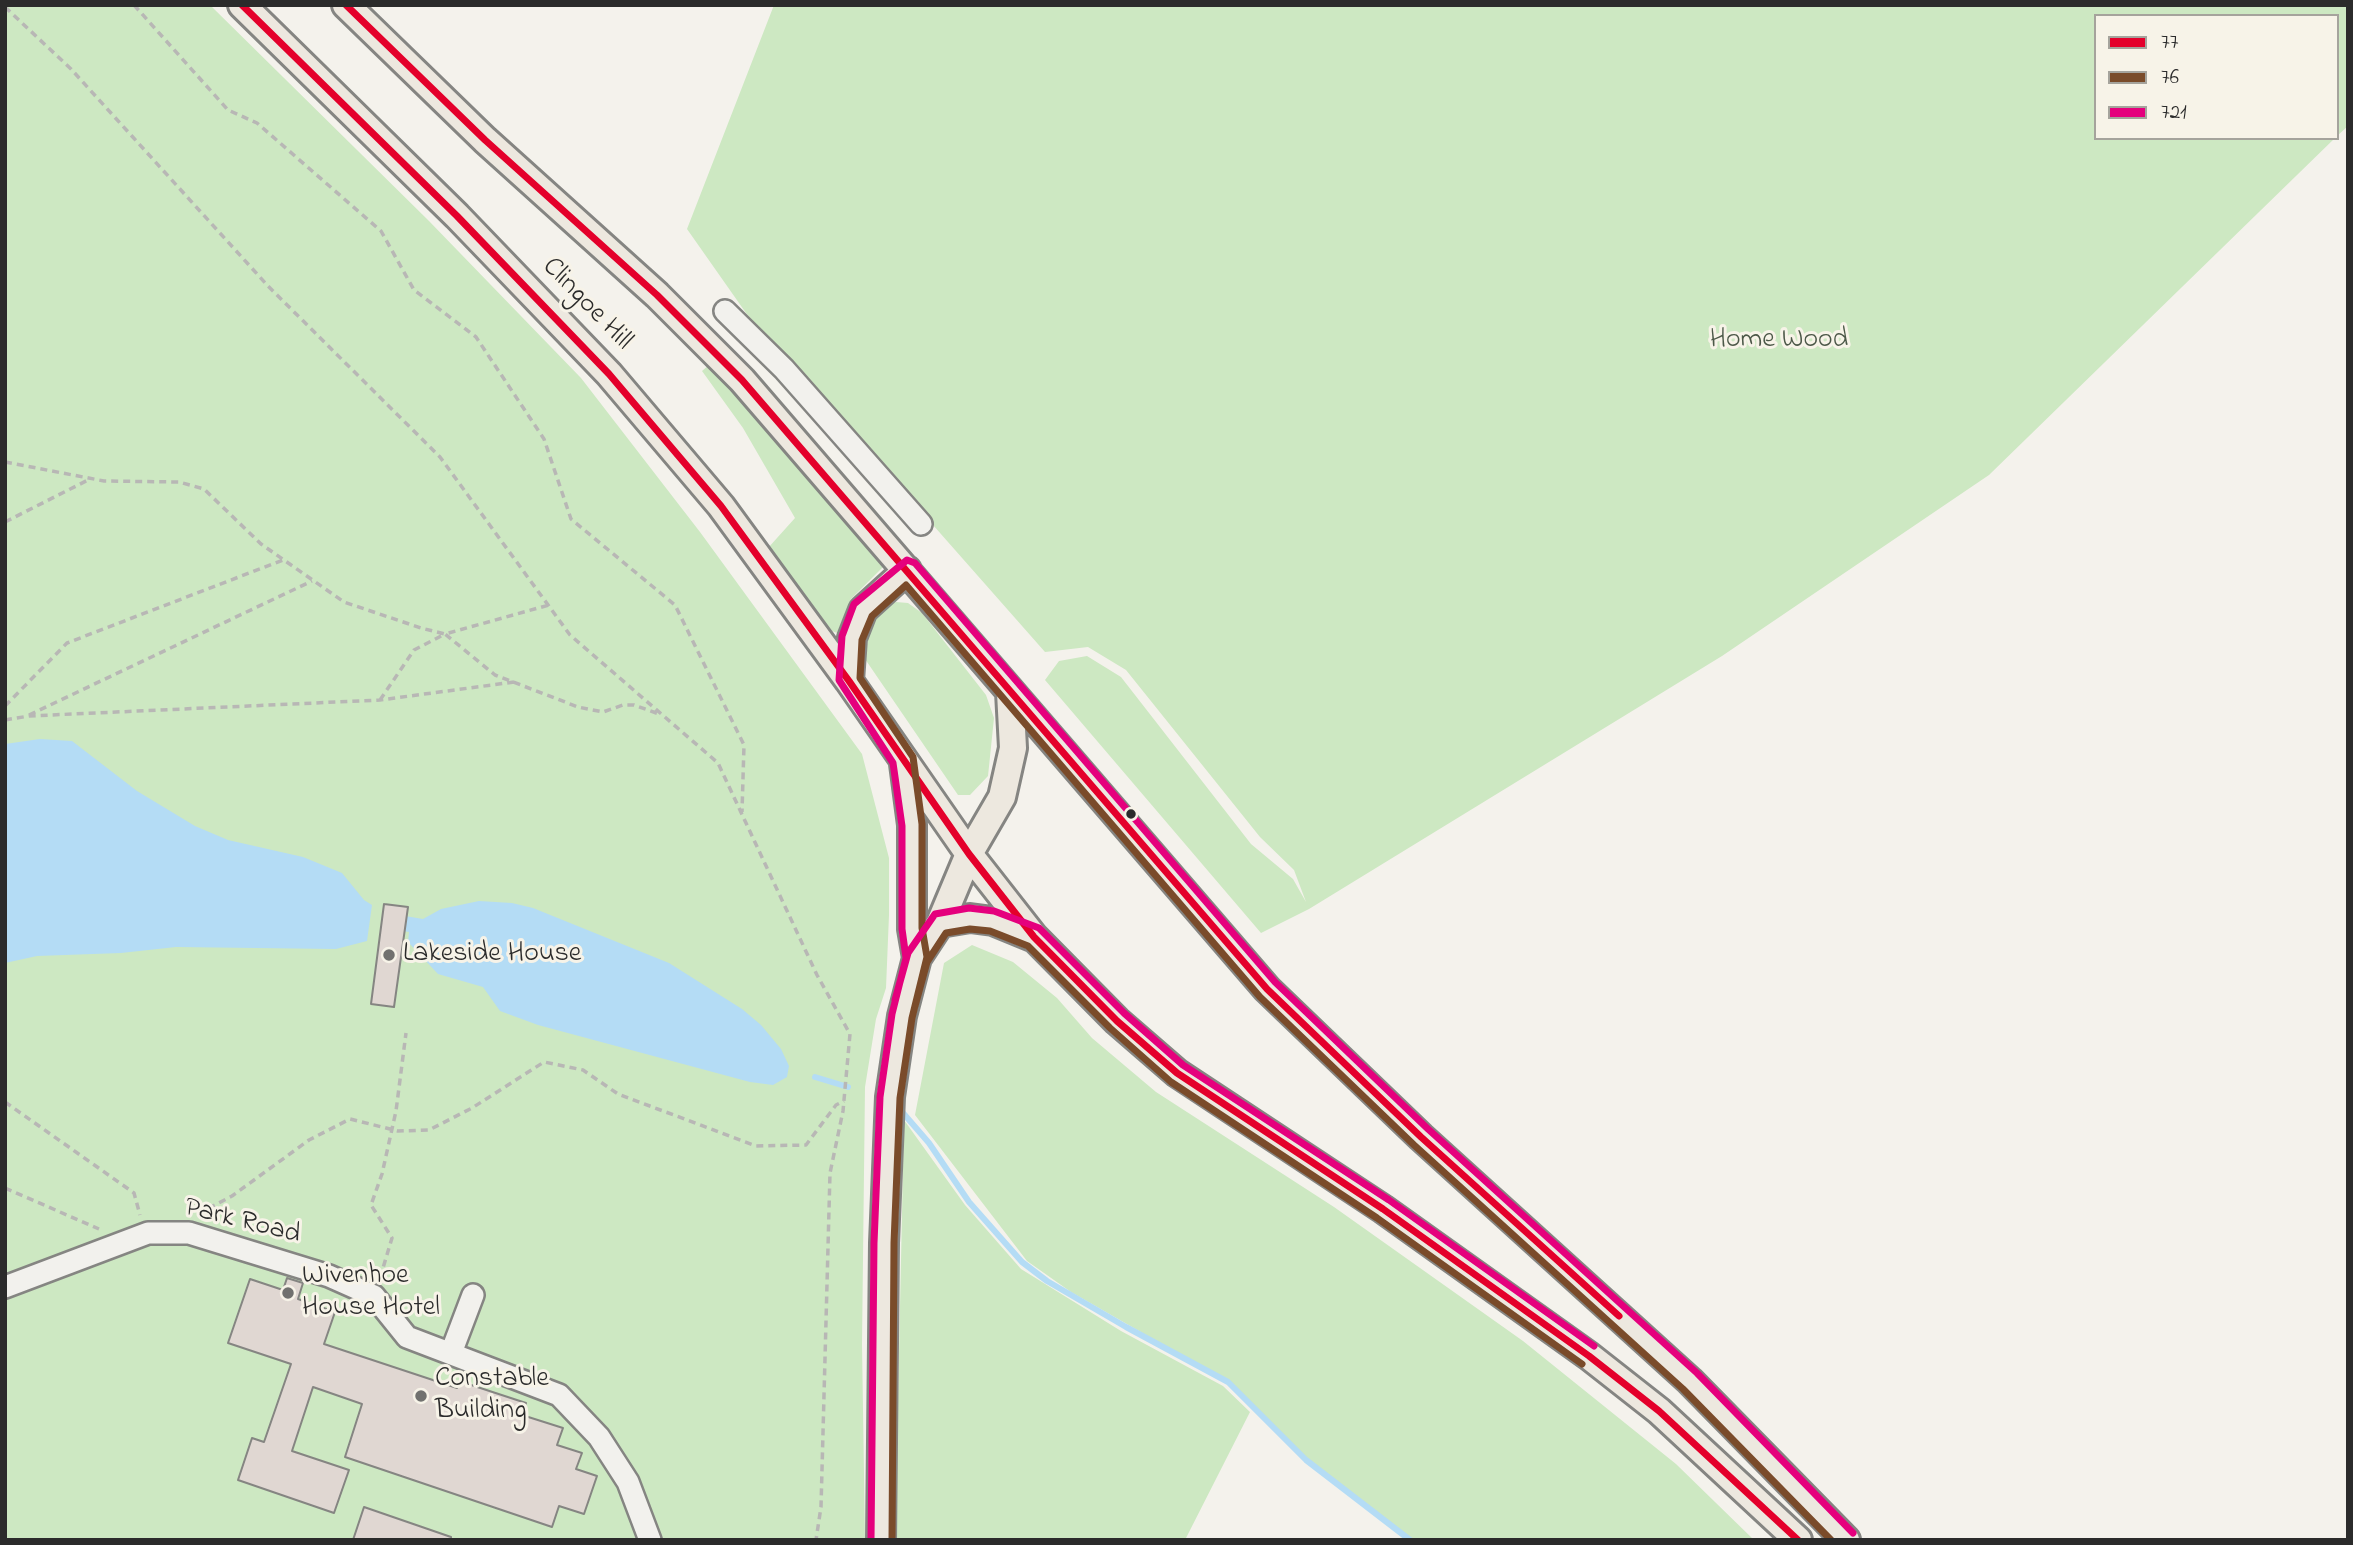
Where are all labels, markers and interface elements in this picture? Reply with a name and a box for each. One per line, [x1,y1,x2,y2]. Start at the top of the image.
legend [2094,14,2339,140]
text: 77 [2161,28,2178,58]
text: 76 [2161,63,2179,93]
text: 721 [2161,98,2187,128]
street label: Clingoe Hill [534,251,638,359]
park label: Home Wood [1710,324,1848,358]
unlabelled marker [1124,807,1138,821]
place label: Lakeside House [403,938,581,972]
marker: Lakeside House [381,947,397,963]
street label: Park Road [180,1192,304,1254]
place label: Wivenhoe House Hotel [302,1260,440,1326]
marker: Wivenhoe House Hotel [280,1285,296,1301]
place label: Constable Building [435,1363,549,1429]
marker: Constable Building [413,1388,429,1404]

